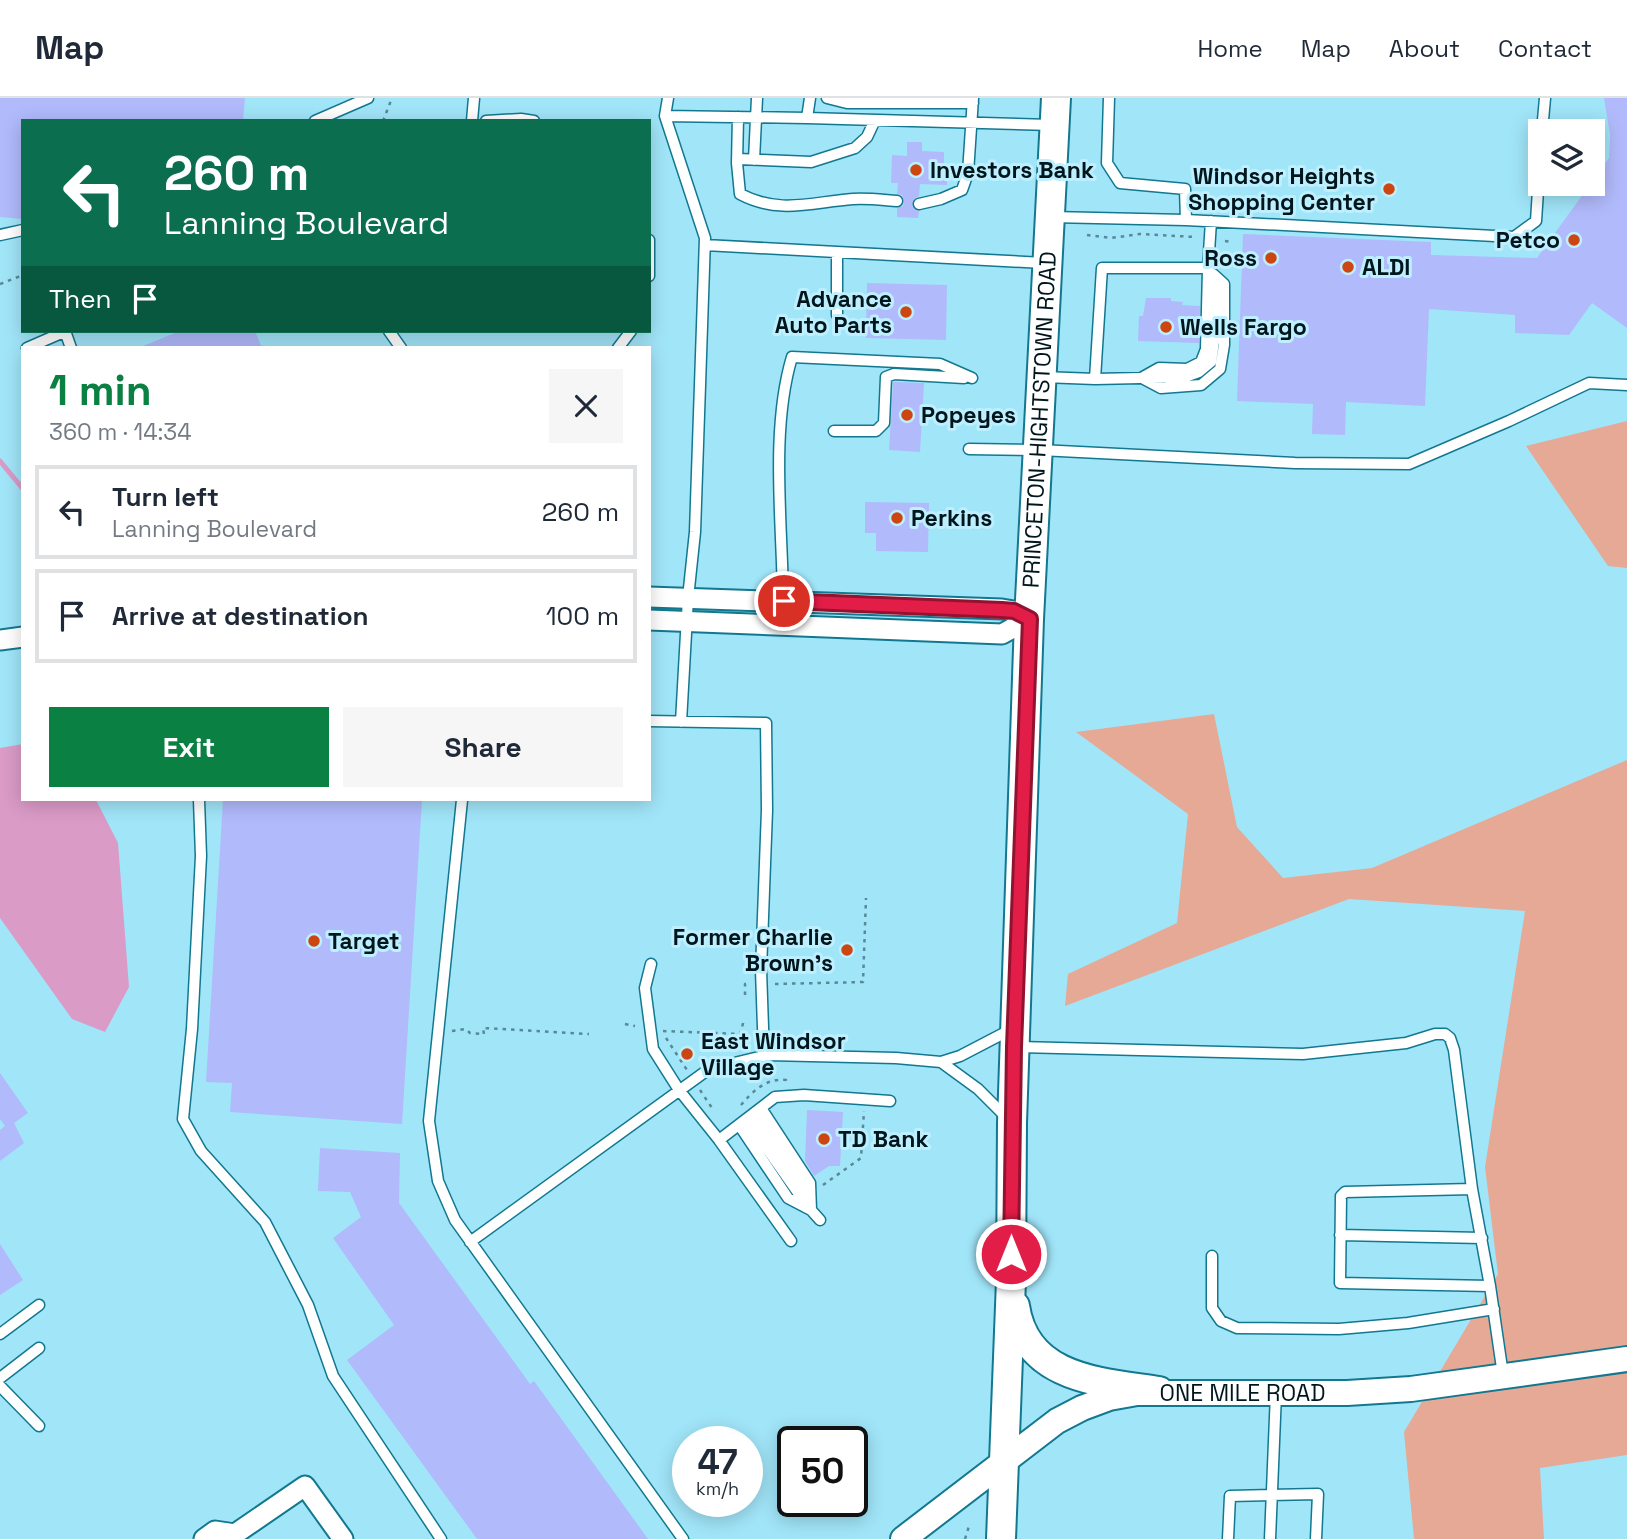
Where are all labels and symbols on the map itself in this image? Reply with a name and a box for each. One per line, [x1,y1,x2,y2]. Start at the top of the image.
place label: Investors Bank [930,155,1094,185]
place label: Windsor Heights Shopping Center [1188,161,1375,217]
marker: Investors Bank [908,162,924,178]
marker: Windsor Heights Shopping Center [1381,181,1397,197]
place label: Petco [1496,225,1560,255]
marker: Petco [1566,232,1582,248]
place label: Ross [1204,243,1257,273]
marker: Ross [1263,250,1279,266]
street label: PRINCETON-HIGHTSTOWN ROAD [1016,251,1063,589]
place label: ALDI [1362,252,1410,282]
marker: ALDI [1340,259,1356,275]
place label: Advance Auto Parts [775,284,892,340]
marker: Advance Auto Parts [898,304,914,320]
place label: Wells Fargo [1180,312,1307,342]
marker: Wells Fargo [1158,319,1174,335]
place label: Popeyes [921,400,1016,430]
marker: Popeyes [899,407,915,423]
place label: Perkins [911,503,992,533]
marker: Perkins [889,510,905,526]
pin [754,571,814,631]
place label: Former Charlie Brown's [673,922,833,978]
place label: Target [328,926,400,956]
marker: Target [306,933,322,949]
marker: Former Charlie Brown's [839,942,855,958]
place label: East Windsor Village [701,1026,846,1082]
marker: East Windsor Village [679,1046,695,1062]
place label: TD Bank [838,1124,928,1154]
marker: TD Bank [816,1131,832,1147]
position arrow [974,1217,1048,1291]
street label: ONE MILE ROAD [1160,1378,1326,1408]
speed limit sign: 50 [777,1426,868,1517]

